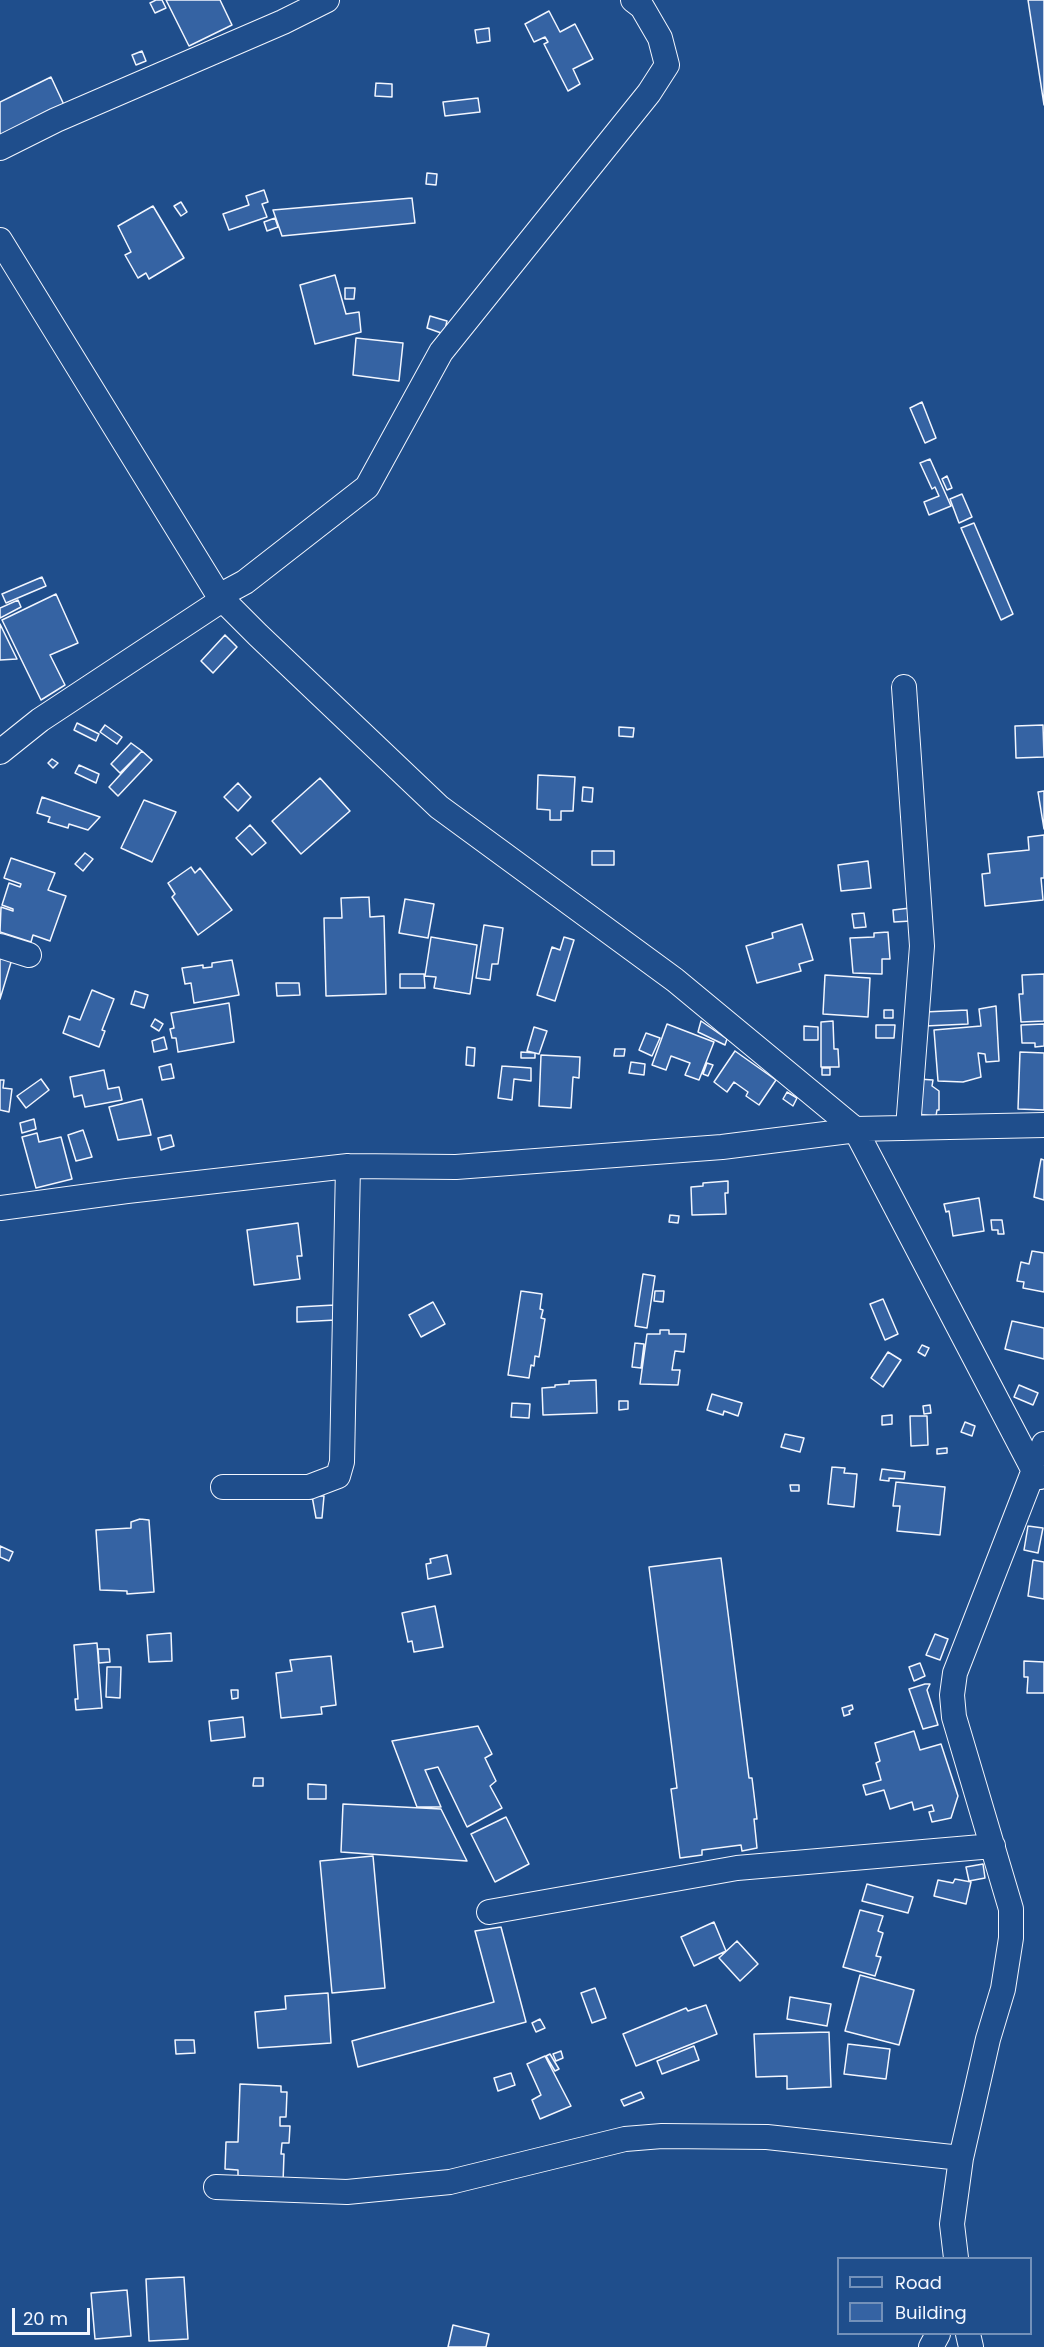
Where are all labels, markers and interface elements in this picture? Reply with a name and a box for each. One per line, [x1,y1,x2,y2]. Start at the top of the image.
legend [837,2257,1032,2335]
text: Road [895,2270,942,2295]
scale bar [15,2296,93,2334]
text: Building [895,2300,967,2325]
text: 20 m [23,2306,68,2331]

